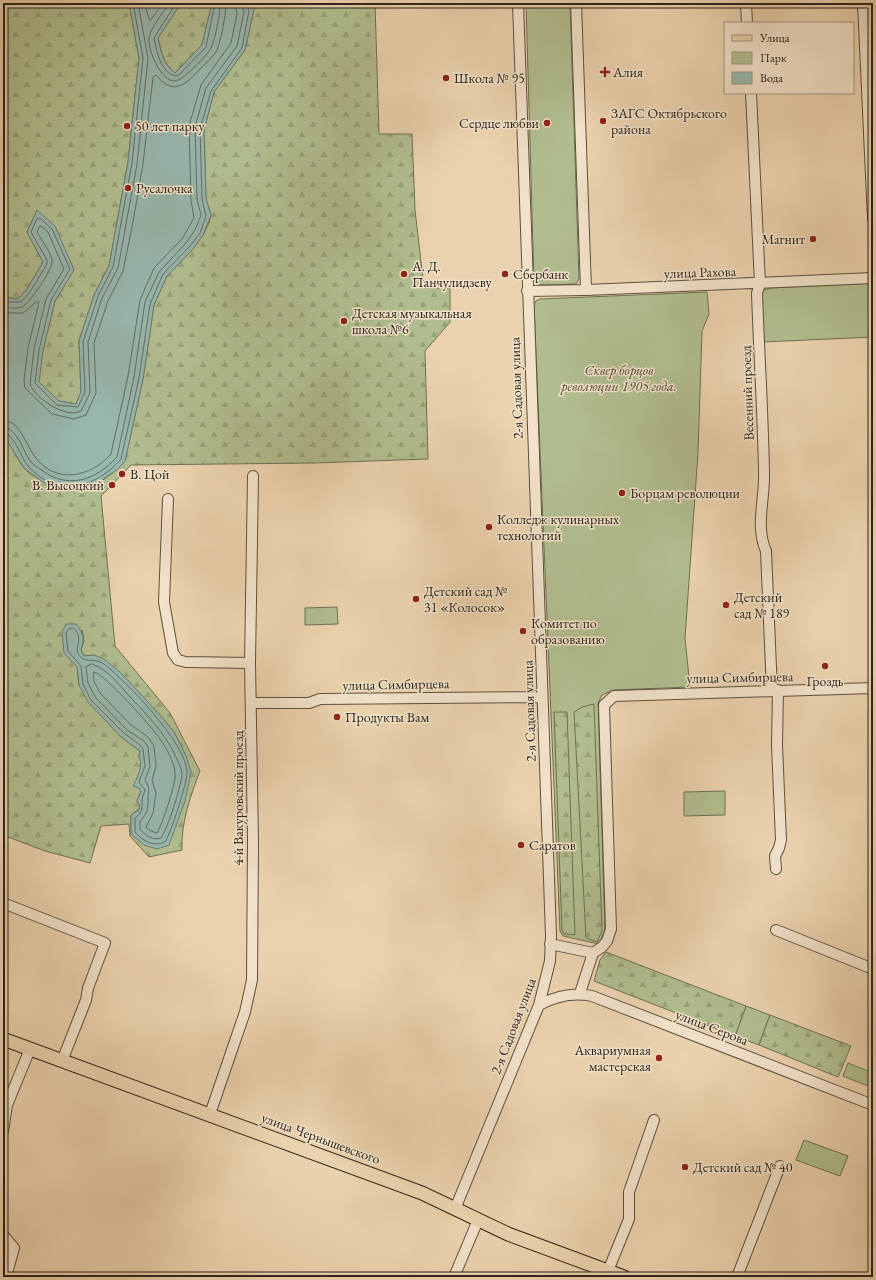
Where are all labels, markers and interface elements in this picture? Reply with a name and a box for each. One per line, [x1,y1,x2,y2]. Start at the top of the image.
legend [724,22,854,94]
text: Улица [759,30,790,46]
text: Парк [760,50,787,66]
place label: Алия [612,63,643,81]
marker: Алия [600,67,610,77]
place label: Школа № 95 [454,69,525,87]
text: Вода [760,70,783,86]
marker: Школа № 95 [441,73,451,83]
place label: ЗАГС Октябрьского района [611,104,727,138]
place label: Сердце любви [459,114,540,132]
marker: ЗАГС Октябрьского района [598,116,608,126]
place label: 50 лет парку [135,117,206,135]
marker: Сердце любви [542,118,552,128]
marker: 50 лет парку [122,121,132,131]
place label: Русалочка [136,179,193,197]
marker: Русалочка [123,183,133,193]
place label: Магнит [762,230,805,248]
marker: Магнит [808,234,818,244]
place label: А. Д. Панчулидзеву [411,257,493,291]
street label: улица Рахова [664,262,737,282]
place label: Сбербанк [513,265,569,283]
marker: А. Д. Панчулидзеву [399,269,409,279]
marker: Сбербанк [500,269,510,279]
place label: Детская музыкальная школа №6 [352,304,472,338]
marker: Детская музыкальная школа №6 [339,316,349,326]
street label: 2-я Садовая улица [505,336,527,439]
street label: Весенний проезд [736,345,758,441]
park label: Сквер борцов революции 1905 года. [559,361,677,395]
place label: В. Цой [130,465,170,483]
marker: В. Цой [117,469,127,479]
place label: В. Высоцкий [32,476,105,494]
marker: В. Высоцкий [107,480,117,490]
place label: Борцам революции [630,484,741,502]
marker: Борцам революции [617,488,627,498]
place label: Колледж кулинарных технологий [497,510,619,544]
marker: Колледж кулинарных технологий [484,522,494,532]
place label: Детский сад № 31 «Колосок» [424,582,507,616]
place label: Детский сад № 189 [734,588,790,622]
marker: Детский сад № 31 «Колосок» [411,594,421,604]
marker: Детский сад № 189 [721,600,731,610]
place label: Комитет по образованию [531,614,605,648]
marker: Комитет по образованию [518,626,528,636]
street label: 2-я Садовая улица [518,659,540,762]
marker: Гроздь [820,661,830,671]
street label: улица Симбирцева [686,667,794,687]
place label: Гроздь [807,672,844,690]
street label: улица Симбирцева [342,674,450,694]
place label: Продукты Вам [345,708,430,726]
marker: Продукты Вам [332,712,342,722]
street label: 4-й Вакуровский проезд [229,730,247,866]
place label: Саратов [529,836,576,854]
marker: Саратов [516,840,526,850]
street label: 2-я Садовая улица [486,975,540,1077]
street label: улица Серова [673,1005,751,1049]
place label: Аквариумная мастерская [573,1041,651,1075]
marker: Аквариумная мастерская [654,1053,664,1063]
street label: улица Чернышевского [259,1108,383,1168]
place label: Детский сад № 40 [693,1158,793,1176]
marker: Детский сад № 40 [680,1162,690,1172]

